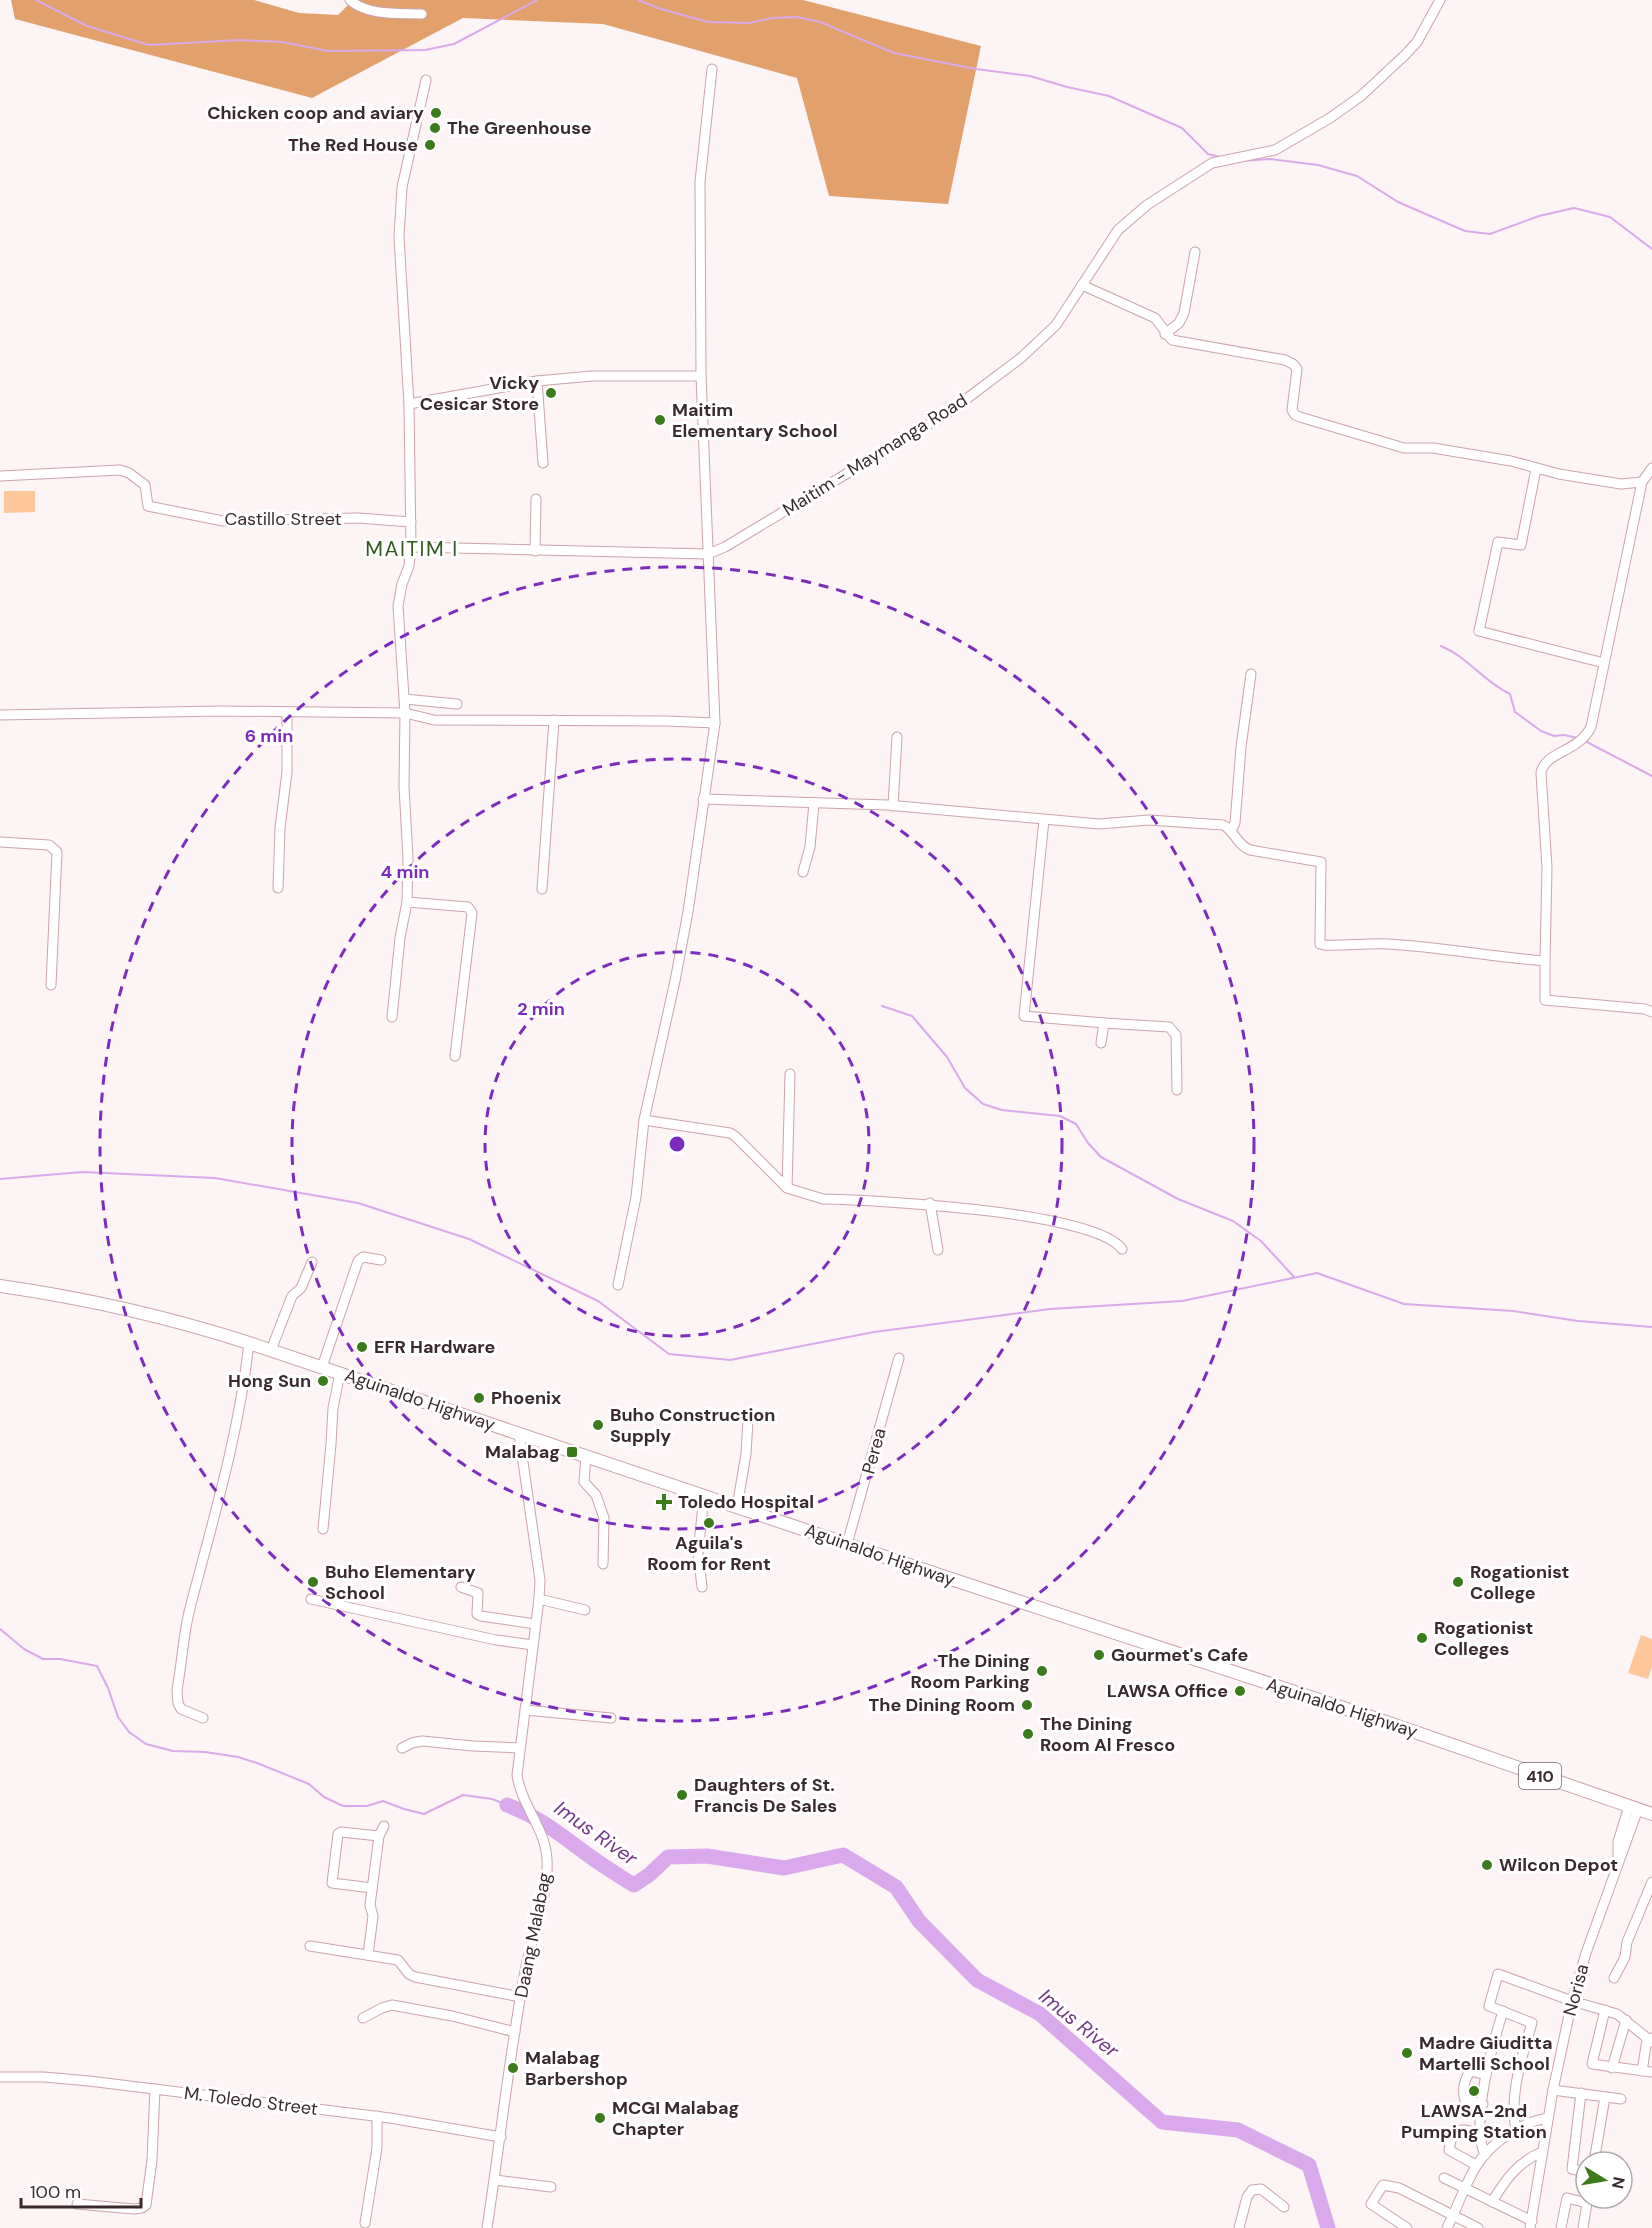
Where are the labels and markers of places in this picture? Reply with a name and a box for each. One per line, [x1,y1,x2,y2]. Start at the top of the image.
place label: Chicken coop and aviary [207,101,424,125]
marker: Chicken coop and aviary [429,106,443,120]
place label: The Greenhouse [447,116,592,140]
marker: The Greenhouse [428,121,442,135]
place label: The Red House [288,133,418,157]
marker: The Red House [423,138,437,152]
place label: Vicky Cesicar Store [420,371,539,416]
marker: Vicky Cesicar Store [544,386,558,400]
place label: Maitim Elementary School [672,398,838,443]
marker: Maitim Elementary School [653,413,667,427]
centre of rings [667,1134,687,1154]
place label: EFR Hardware [374,1335,496,1359]
marker: EFR Hardware [355,1340,369,1354]
place label: Hong Sun [228,1369,311,1393]
marker: Hong Sun [316,1374,330,1388]
place label: Phoenix [491,1386,561,1410]
marker: Phoenix [472,1391,486,1405]
place label: Buho Construction Supply [610,1403,775,1448]
marker: Buho Construction Supply [591,1418,605,1432]
place label: Malabag [485,1440,560,1464]
marker: Malabag [565,1445,579,1459]
place label: Toledo Hospital [678,1490,814,1514]
marker: Toledo Hospital [655,1493,673,1511]
marker: Aguila's Room for Rent [702,1516,716,1530]
place label: Aguila's Room for Rent [647,1531,771,1576]
place label: Buho Elementary School [325,1560,476,1605]
place label: Rogationist College [1470,1560,1569,1605]
marker: Buho Elementary School [306,1575,320,1589]
marker: Rogationist College [1451,1575,1465,1589]
place label: Rogationist Colleges [1434,1616,1533,1661]
marker: Rogationist Colleges [1415,1631,1429,1645]
place label: Gourmet's Cafe [1111,1643,1248,1667]
marker: Gourmet's Cafe [1092,1648,1106,1662]
place label: The Dining Room Parking [911,1649,1030,1694]
marker: The Dining Room Parking [1035,1664,1049,1678]
place label: LAWSA Office [1107,1679,1228,1703]
marker: LAWSA Office [1233,1684,1247,1698]
place label: The Dining Room [869,1693,1015,1717]
marker: The Dining Room [1020,1698,1034,1712]
place label: The Dining Room Al Fresco [1040,1712,1175,1757]
marker: The Dining Room Al Fresco [1021,1727,1035,1741]
place label: Daughters of St. Francis De Sales [694,1773,837,1818]
marker: Daughters of St. Francis De Sales [675,1788,689,1802]
place label: Wilcon Depot [1499,1853,1618,1877]
marker: Wilcon Depot [1480,1858,1494,1872]
place label: Madre Giuditta Martelli School [1419,2031,1552,2076]
place label: Malabag Barbershop [525,2046,628,2091]
marker: Madre Giuditta Martelli School [1400,2046,1414,2060]
marker: Malabag Barbershop [506,2061,520,2075]
marker: LAWSA-2nd Pumping Station [1467,2084,1481,2098]
place label: MCGI Malabag Chapter [612,2096,739,2141]
place label: LAWSA-2nd Pumping Station [1401,2099,1547,2144]
marker: MCGI Malabag Chapter [593,2111,607,2125]

